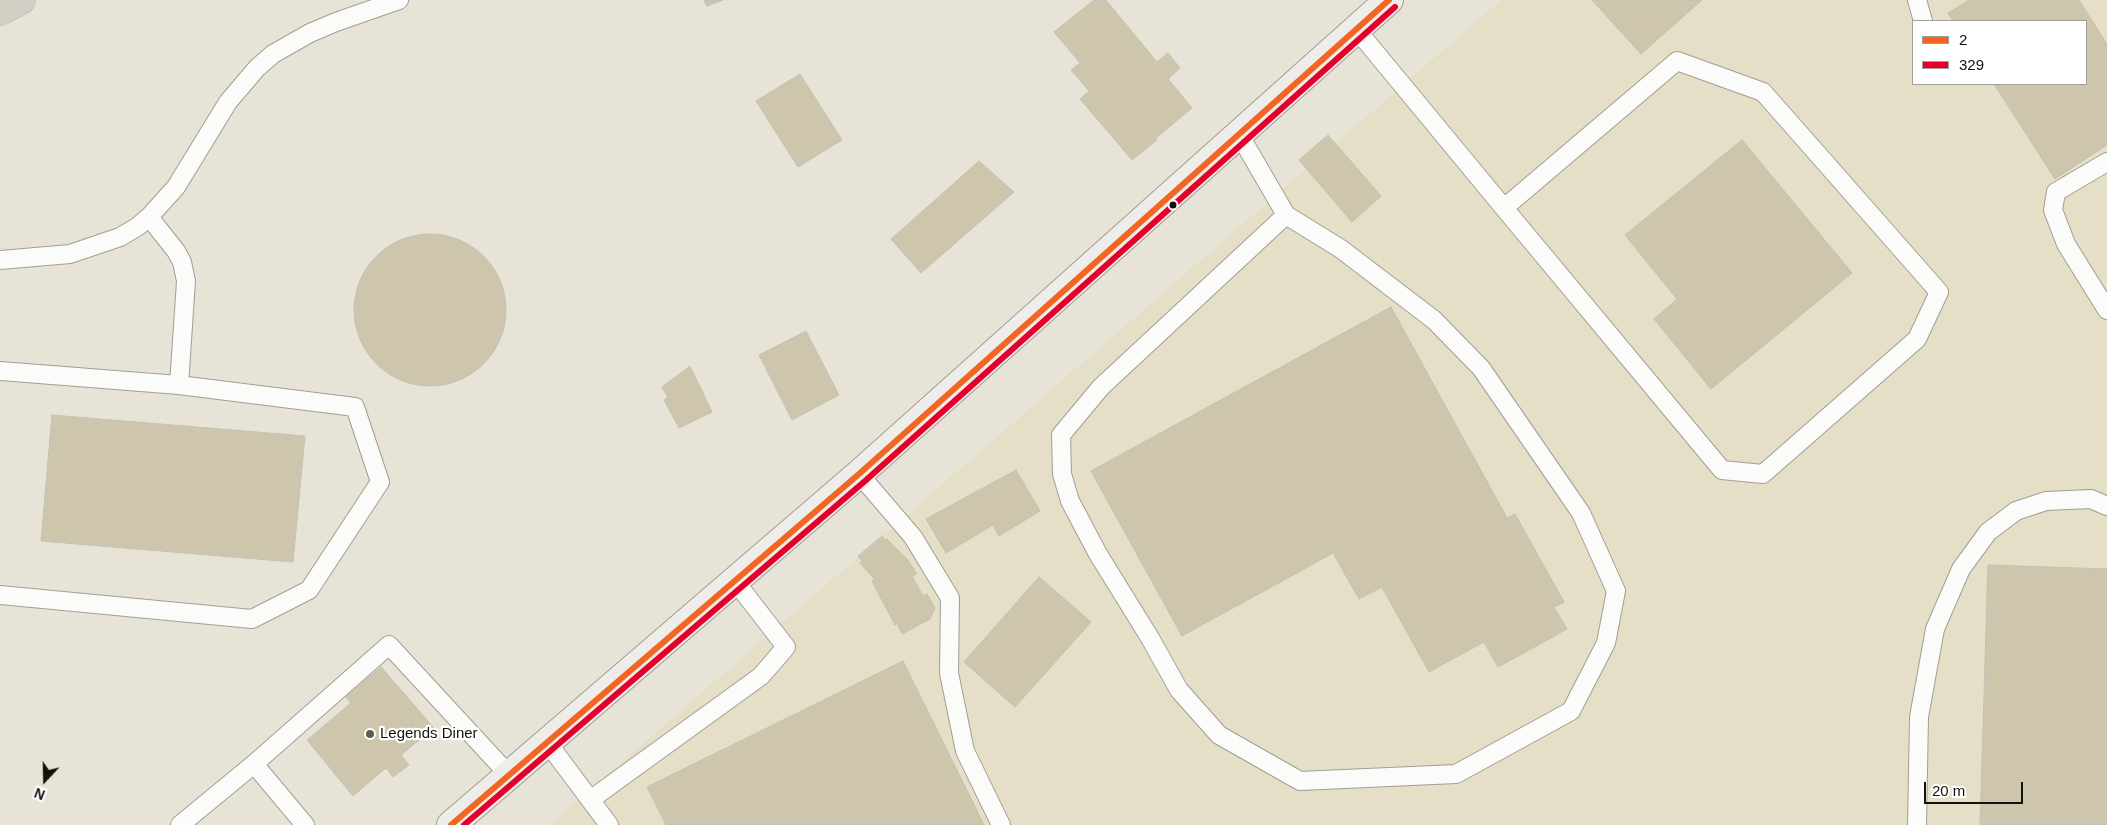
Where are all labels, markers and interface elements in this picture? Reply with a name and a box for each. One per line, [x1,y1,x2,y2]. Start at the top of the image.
legend [1912,20,2087,85]
text: 2 [1959,31,1967,48]
text: 329 [1959,56,1984,73]
unlabelled marker [1168,200,1178,210]
place label: Legends Diner [380,725,478,743]
marker: Legends Diner [364,728,376,740]
north arrow [20,755,70,805]
scale bar [1927,772,2026,804]
text: 20 m [1932,782,1965,799]
text: N [32,785,47,803]

